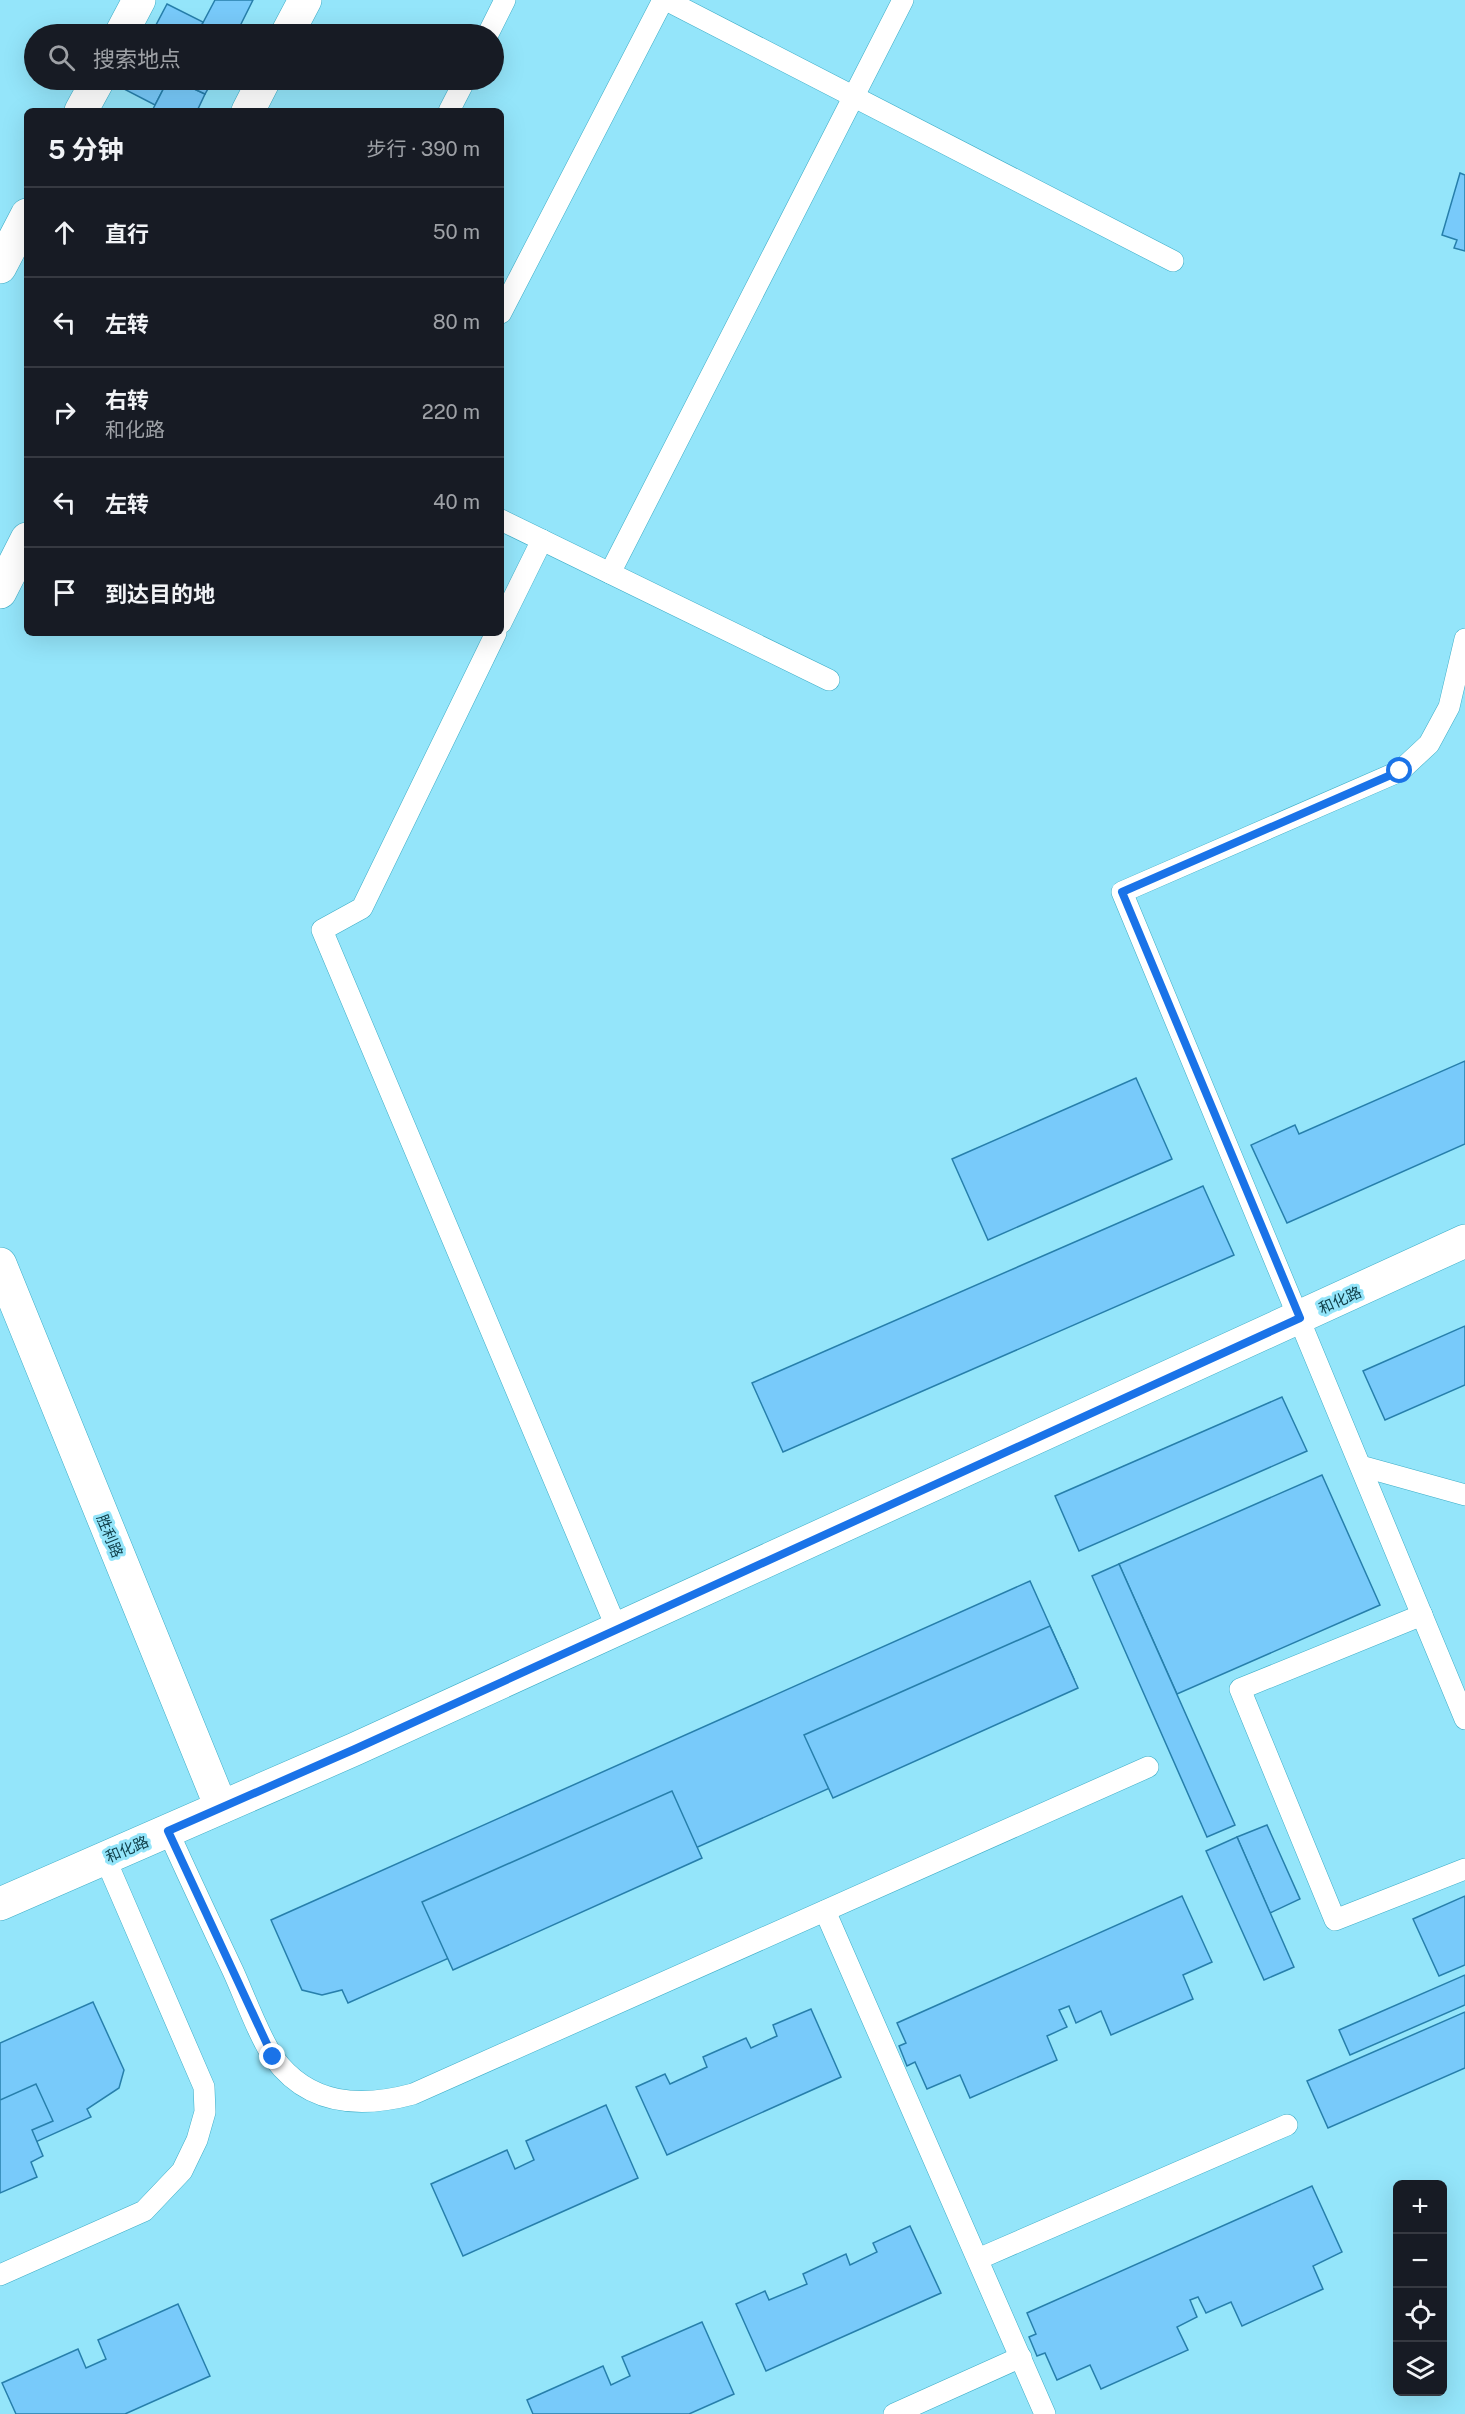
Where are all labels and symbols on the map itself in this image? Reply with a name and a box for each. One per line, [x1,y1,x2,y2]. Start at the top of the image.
route start [1386,757,1412,783]
street label: 和化路 [1316,1283,1364,1317]
street label: 胜利路 [94,1512,126,1560]
street label: 和化路 [103,1832,151,1866]
route end [259,2043,285,2069]

